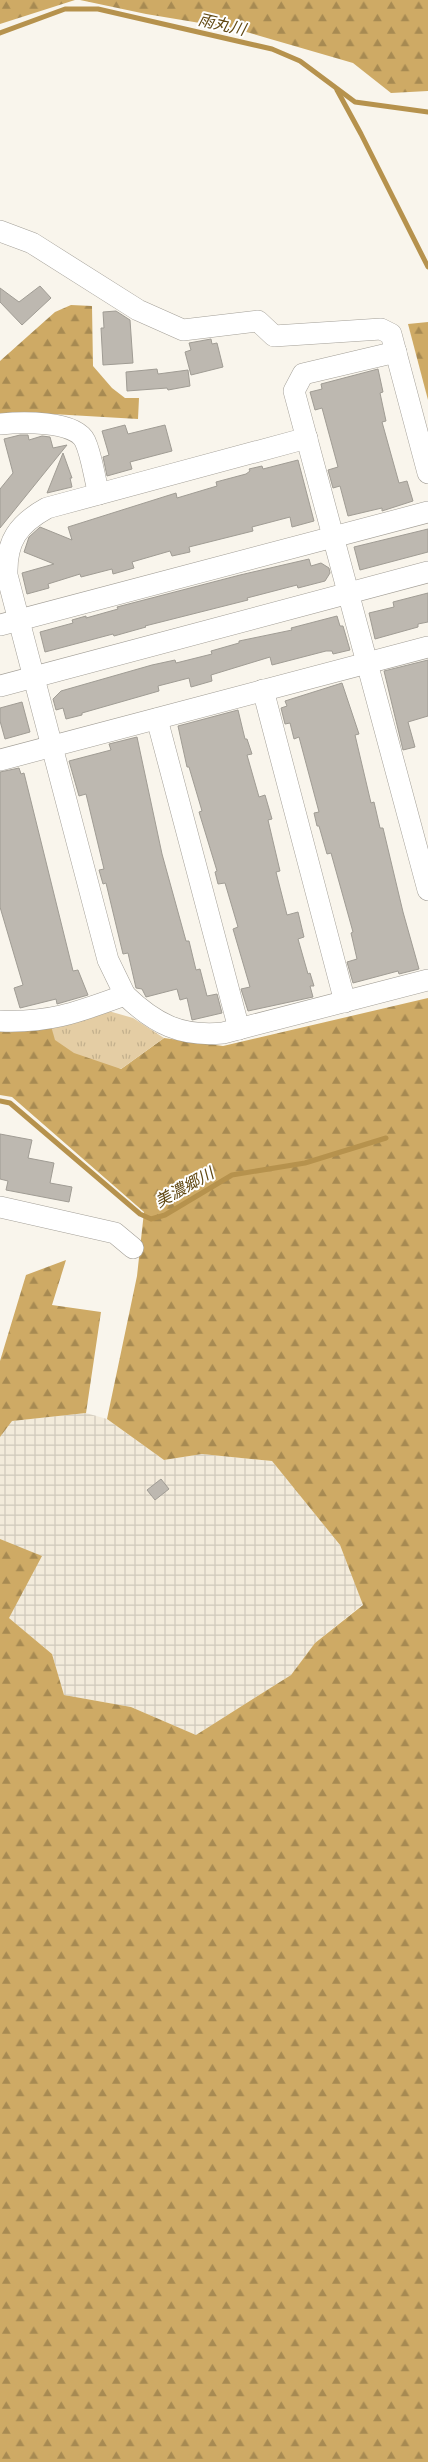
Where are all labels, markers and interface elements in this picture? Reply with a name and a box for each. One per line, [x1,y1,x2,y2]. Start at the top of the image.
water label: 雨丸川 [197,11,249,39]
water label: 美濃郷川 [152,1164,218,1210]

